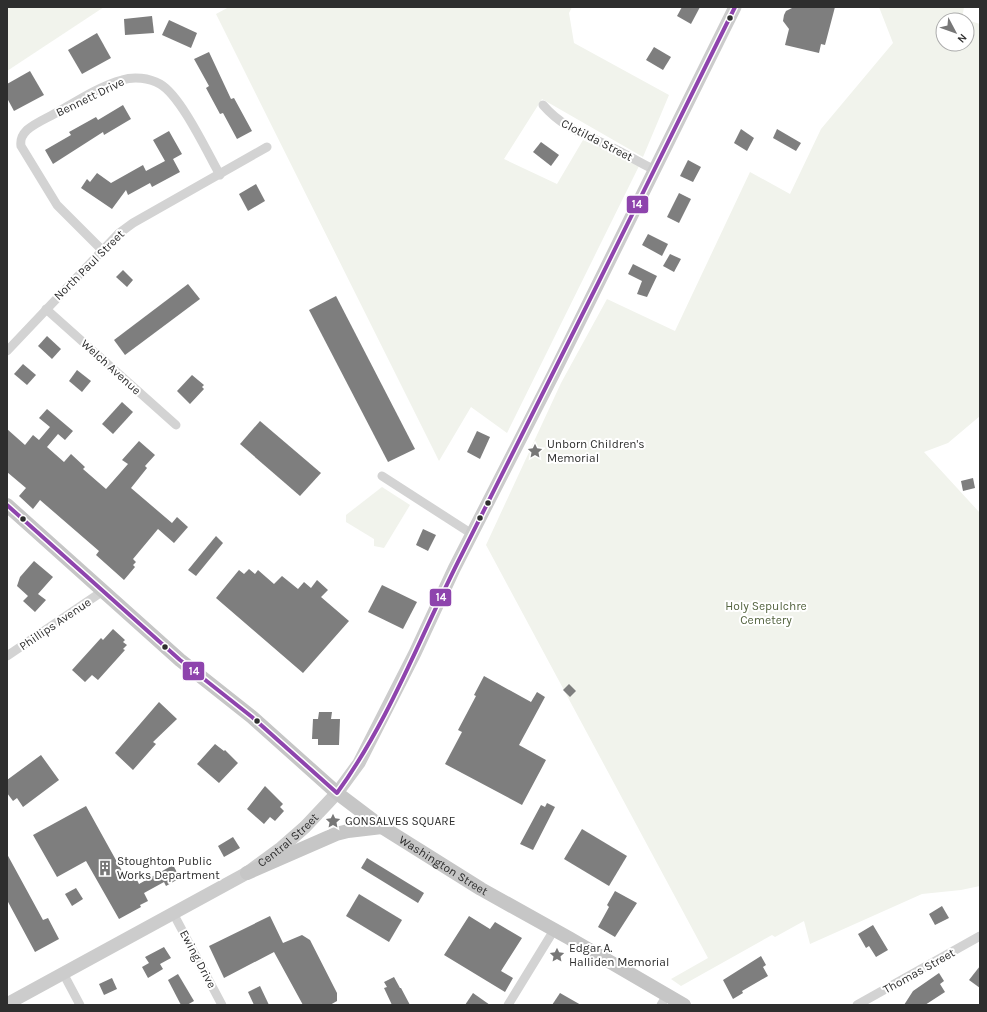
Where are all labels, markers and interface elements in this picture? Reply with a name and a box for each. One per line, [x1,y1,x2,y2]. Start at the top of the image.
north arrow [935,12,975,52]
unlabelled marker [725,13,735,23]
text: N [955,31,970,45]
street label: Bennett Drive [54,74,126,120]
street label: Clotilda Street [559,116,635,164]
line badge: 14 [626,195,649,214]
text: 14 [632,198,643,211]
street label: North Paul Street [51,227,127,303]
street label: Welch Avenue [78,336,144,398]
place label: Unborn Children's Memorial [547,437,645,465]
place icon: Unborn Children's Memorial [526,442,544,460]
unlabelled marker [483,498,493,508]
unlabelled marker [475,513,485,523]
unlabelled marker [18,514,28,524]
line badge: 14 [429,588,452,607]
text: 14 [436,591,447,604]
street label: Phillips Avenue [17,595,93,653]
park label: Holy Sepulchre Cemetery [725,599,807,627]
unlabelled marker [160,642,170,652]
line badge: 14 [182,661,205,681]
text: 14 [189,665,200,678]
unlabelled marker [252,716,262,726]
street label: Central Street [255,810,322,870]
place icon: GONSALVES SQUARE [324,812,342,830]
place label: GONSALVES SQUARE [345,814,455,828]
street label: Washington Street [396,832,491,899]
place label: Stoughton Public Works Department [117,854,220,882]
building icon: Stoughton Public Works Department [96,859,114,877]
street label: Ewing Drive [177,927,219,991]
place label: Edgar A. Halliden Memorial [569,941,669,969]
street label: Thomas Street [881,945,958,996]
place icon: Edgar A. Halliden Memorial [548,946,566,964]

